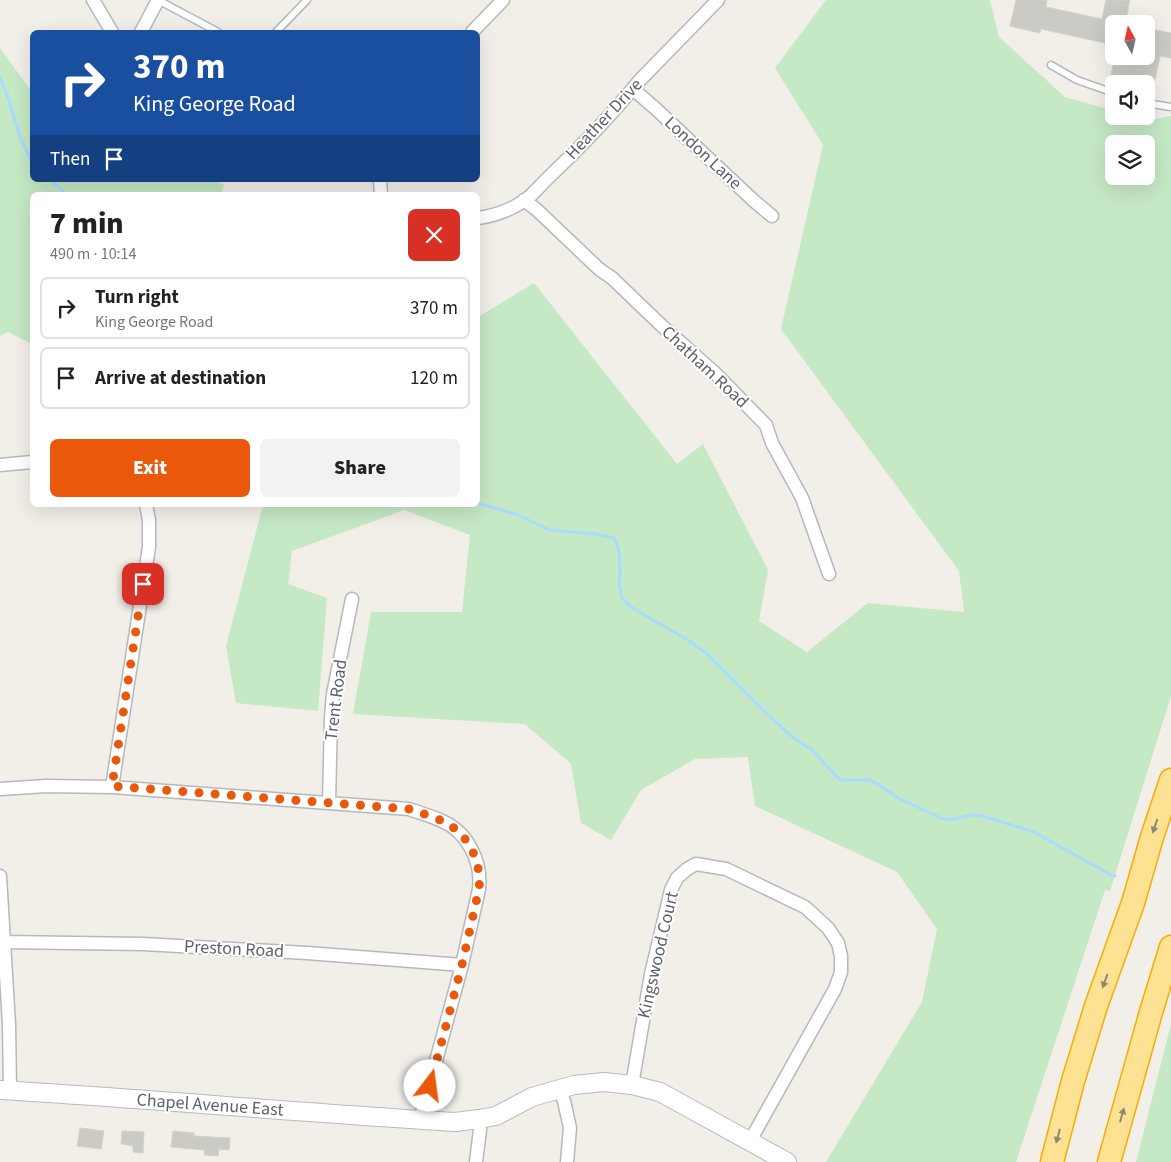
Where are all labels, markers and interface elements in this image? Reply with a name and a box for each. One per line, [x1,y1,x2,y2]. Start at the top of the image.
north arrow [1105,15,1155,65]
map controls [1105,15,1155,185]
text: 370 m [133,42,225,92]
icon: right [50,50,115,115]
street label: Heather Drive [560,73,648,165]
button: sound [1105,75,1155,125]
text: King George Road [133,88,296,120]
street label: London Lane [659,110,747,196]
button: layers [1105,135,1155,185]
icon: arrive [100,145,128,173]
text: Then [50,146,90,173]
text: 7 min [50,202,124,245]
button: close [408,209,460,261]
text: 490 m · 10:14 [50,243,137,265]
text: Turn right [95,284,179,311]
icon: right [52,294,80,322]
text: 370 m [410,295,458,322]
text: King George Road [95,311,213,333]
street label: Chatham Road [656,320,754,414]
icon: arrive [52,364,80,392]
text: Arrive at destination [95,365,266,392]
text: 120 m [410,365,458,392]
button: Exit [50,439,250,497]
button: Share [260,439,460,497]
pin [122,563,164,605]
icon: arrive [129,570,157,598]
street label: Trent Road [319,658,353,742]
one-way arrow [1151,819,1159,834]
street label: Kingswood Court [631,889,685,1021]
street label: Preston Road [183,934,285,964]
one-way arrow [1101,973,1108,988]
position arrow [403,1059,455,1111]
street label: Chapel Avenue East [136,1087,284,1123]
one-way arrow [1119,1107,1127,1122]
one-way arrow [1054,1129,1062,1144]

